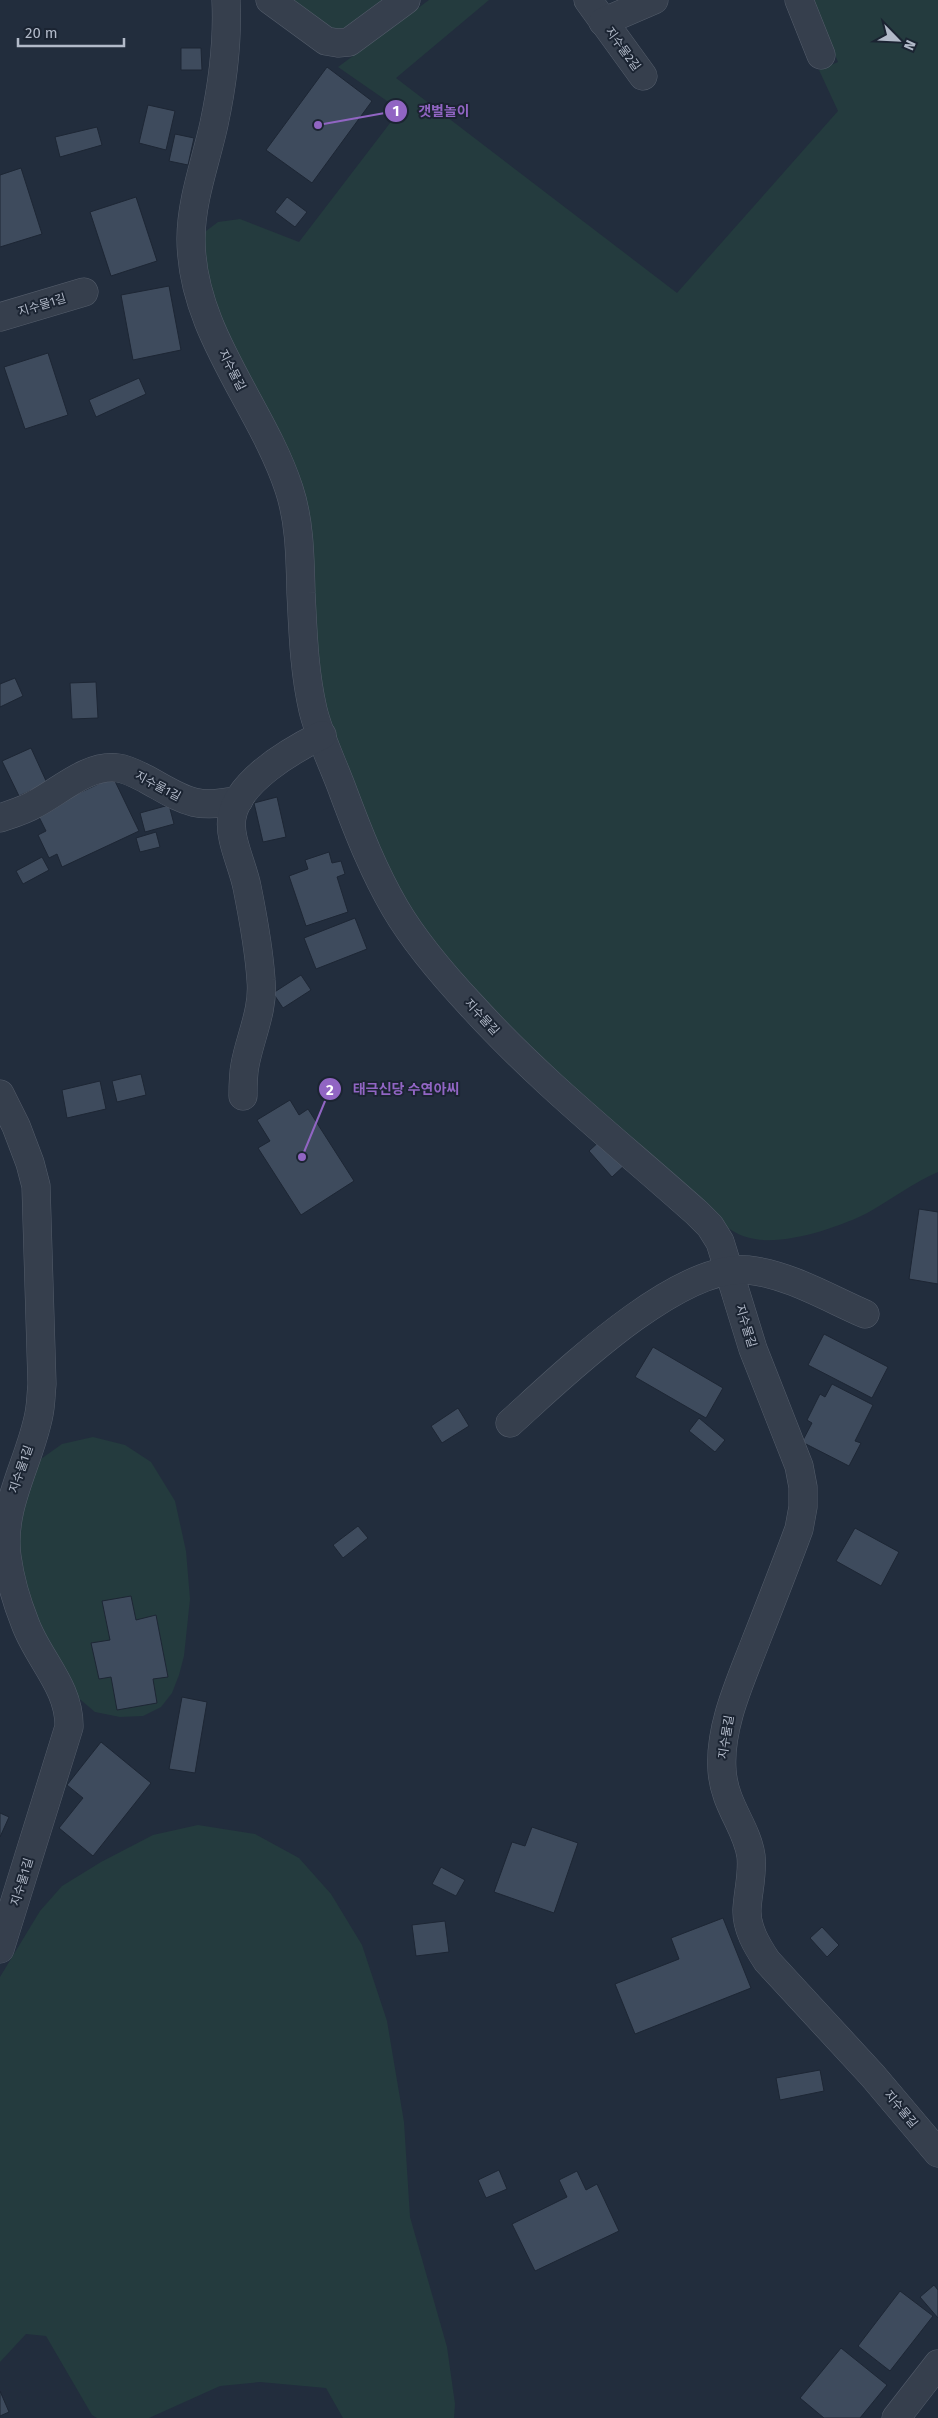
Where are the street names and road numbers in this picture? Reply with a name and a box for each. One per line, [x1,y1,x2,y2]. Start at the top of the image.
street label: 지수물2길 [603,25,643,73]
street label: 지수물1길 [16,291,68,319]
street label: 지수물길 [216,347,248,393]
street label: 지수물1길 [133,768,183,804]
street label: 지수물길 [462,996,502,1038]
street label: 지수물길 [733,1303,759,1349]
street label: 지수물1길 [6,1443,36,1495]
street label: 지수물길 [716,1714,736,1760]
street label: 지수물1길 [8,1856,36,1908]
street label: 지수물길 [881,2088,921,2130]

